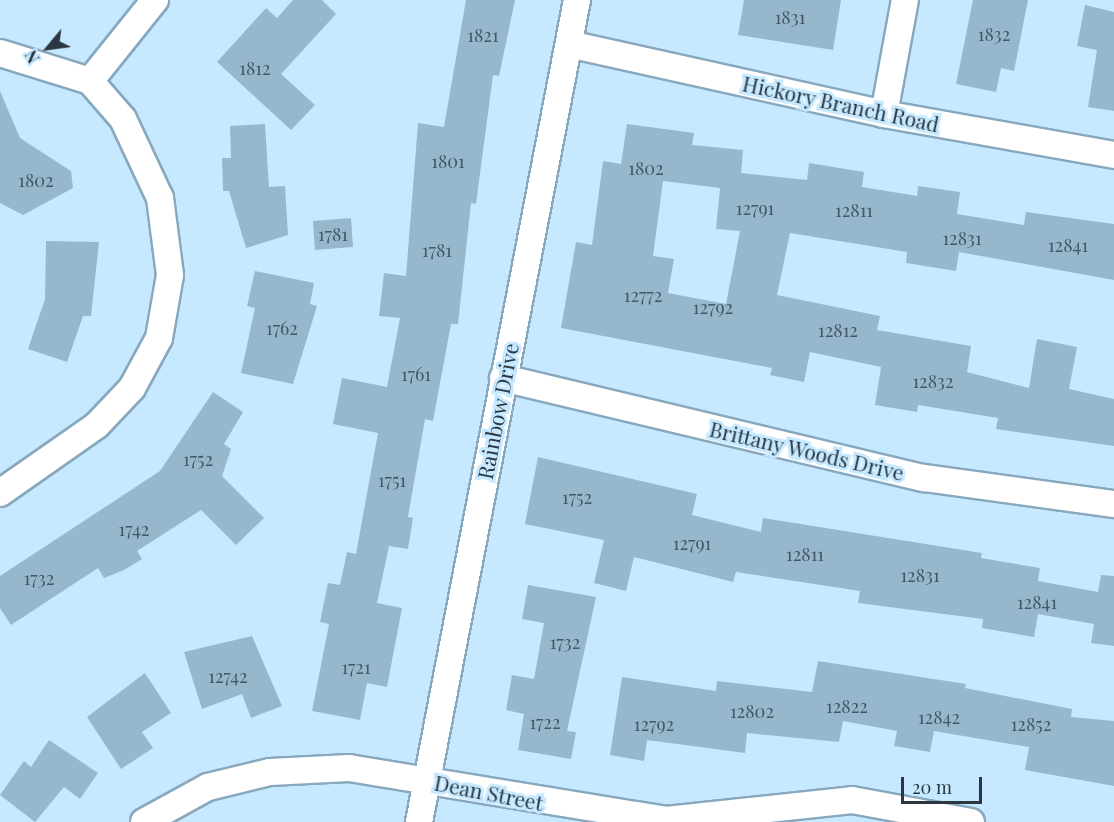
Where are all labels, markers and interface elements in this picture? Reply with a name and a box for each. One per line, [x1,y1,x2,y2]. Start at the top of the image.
house number: 1831 [775,6,805,28]
north arrow [18,18,78,78]
house number: 1832 [978,23,1010,45]
house number: 1821 [467,24,499,46]
text: N [20,47,44,67]
house number: 1812 [239,57,271,79]
street label: Hickory Branch Road [740,70,942,136]
house number: 1801 [431,150,465,172]
house number: 1802 [628,157,664,179]
house number: 1802 [18,169,54,191]
house number: 12791 [736,197,774,219]
house number: 12811 [835,199,873,221]
house number: 1781 [318,223,348,245]
house number: 12831 [942,227,982,249]
house number: 12841 [1048,234,1088,256]
house number: 1781 [422,239,452,261]
house number: 12772 [624,284,662,306]
house number: 12792 [693,296,733,318]
house number: 1762 [266,317,298,339]
house number: 12812 [818,319,858,341]
street label: Rainbow Drive [471,341,523,481]
house number: 1761 [401,363,431,385]
house number: 12832 [912,370,954,392]
street label: Brittany Woods Drive [707,415,907,485]
house number: 1752 [183,448,213,470]
house number: 1751 [378,469,406,491]
house number: 1752 [562,486,592,508]
house number: 1742 [119,518,149,540]
house number: 12791 [673,532,711,554]
house number: 12811 [786,543,824,565]
house number: 12831 [900,564,940,586]
house number: 1732 [24,567,54,589]
house number: 12841 [1017,591,1057,613]
house number: 1732 [550,631,580,653]
house number: 1721 [341,656,371,678]
house number: 12742 [208,665,248,687]
house number: 12822 [826,695,868,717]
house number: 12802 [730,700,774,722]
house number: 12842 [918,706,960,728]
house number: 1722 [529,711,561,733]
house number: 12792 [634,713,674,735]
house number: 12852 [1011,713,1051,735]
scale bar [904,765,985,803]
street label: Dean Street [432,769,546,815]
text: 20 m [912,775,952,799]

